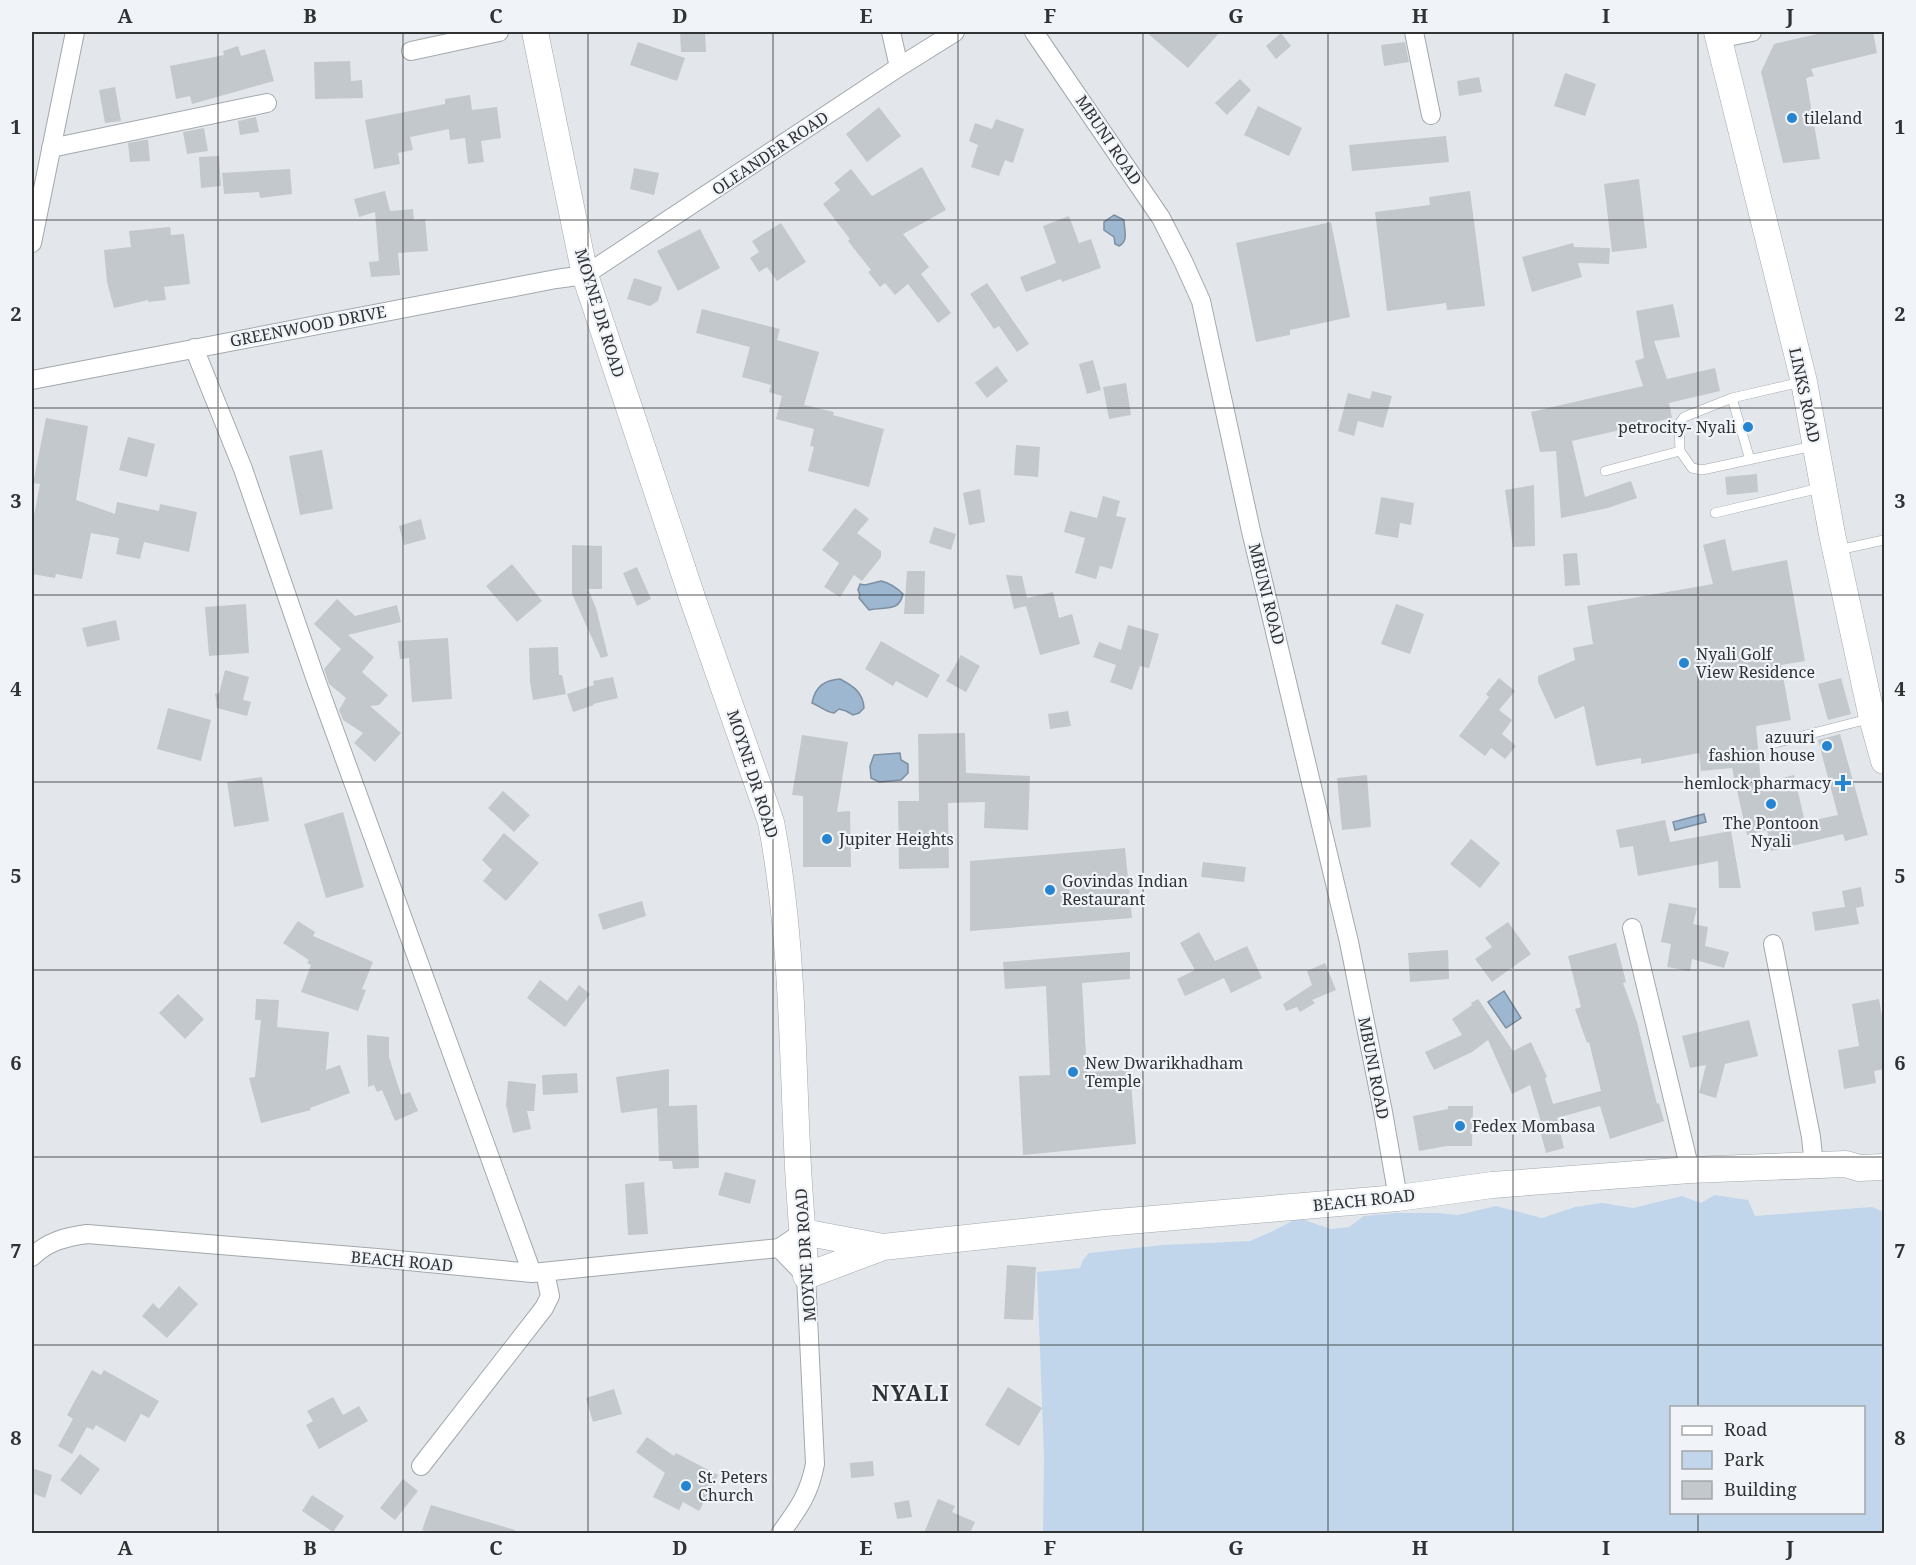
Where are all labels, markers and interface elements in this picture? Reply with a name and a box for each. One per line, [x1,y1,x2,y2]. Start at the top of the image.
text: A [117,2,133,29]
text: B [303,2,317,29]
text: C [489,2,503,29]
text: D [672,2,688,29]
text: E [859,2,873,29]
text: F [1044,2,1056,29]
text: G [1228,2,1244,29]
text: H [1412,2,1428,29]
text: I [1602,2,1610,29]
text: J [1785,2,1794,29]
street label: MBUNI ROAD [1071,91,1147,189]
street label: OLEANDER ROAD [707,106,833,200]
place label: tileland [1804,107,1863,129]
marker: tileland [1785,111,1799,125]
text: 1 [10,113,22,140]
text: 1 [1894,113,1906,140]
street label: MOYNE DR ROAD [570,246,630,380]
text: 2 [10,300,22,327]
street label: GREENWOOD DRIVE [228,300,388,352]
text: 2 [1894,300,1906,327]
street label: LINKS ROAD [1784,345,1826,445]
place label: petrocity- Nyali [1618,416,1736,438]
marker: petrocity- Nyali [1741,420,1755,434]
text: 3 [10,487,22,514]
text: 3 [1894,487,1906,514]
street label: MBUNI ROAD [1244,541,1290,647]
place label: Nyali Golf View Residence [1696,643,1815,683]
marker: Nyali Golf View Residence [1677,656,1691,670]
text: 4 [10,675,22,702]
text: 4 [1894,675,1906,702]
street label: MOYNE DR ROAD [722,707,784,841]
place label: azuuri fashion house [1709,726,1815,766]
marker: azuuri fashion house [1820,739,1834,753]
place label: hemlock pharmacy [1684,772,1832,794]
marker: hemlock pharmacy [1836,776,1850,790]
marker: The Pontoon Nyali [1764,797,1778,811]
place label: The Pontoon Nyali [1723,812,1819,852]
place label: Jupiter Heights [838,828,954,850]
marker: Jupiter Heights [820,832,834,846]
text: 5 [10,862,22,889]
text: 5 [1894,862,1906,889]
place label: Govindas Indian Restaurant [1062,870,1188,910]
marker: Govindas Indian Restaurant [1043,883,1057,897]
street label: MBUNI ROAD [1353,1015,1395,1121]
text: 6 [10,1049,22,1076]
text: 6 [1894,1049,1906,1076]
place label: New Dwarikhadham Temple [1085,1052,1243,1092]
marker: New Dwarikhadham Temple [1066,1065,1080,1079]
place label: Fedex Mombasa [1472,1115,1596,1137]
marker: Fedex Mombasa [1453,1119,1467,1133]
street label: BEACH ROAD [1312,1184,1416,1216]
street label: MOYNE DR ROAD [789,1188,821,1322]
text: 7 [10,1237,22,1264]
text: 7 [1894,1237,1906,1264]
street label: BEACH ROAD [350,1246,454,1276]
district label: NYALI [872,1377,950,1407]
legend [1670,1406,1865,1514]
text: Road [1724,1417,1767,1441]
text: 8 [10,1424,22,1451]
text: 8 [1894,1424,1906,1451]
text: Park [1724,1447,1764,1471]
place label: St. Peters Church [698,1466,768,1506]
text: Building [1724,1477,1797,1501]
marker: St. Peters Church [679,1479,693,1493]
text: A [117,1534,133,1561]
text: B [303,1534,317,1561]
text: C [489,1534,503,1561]
text: D [672,1534,688,1561]
text: E [859,1534,873,1561]
text: F [1044,1534,1056,1561]
text: G [1228,1534,1244,1561]
text: H [1412,1534,1428,1561]
text: I [1602,1534,1610,1561]
text: J [1785,1534,1794,1561]

